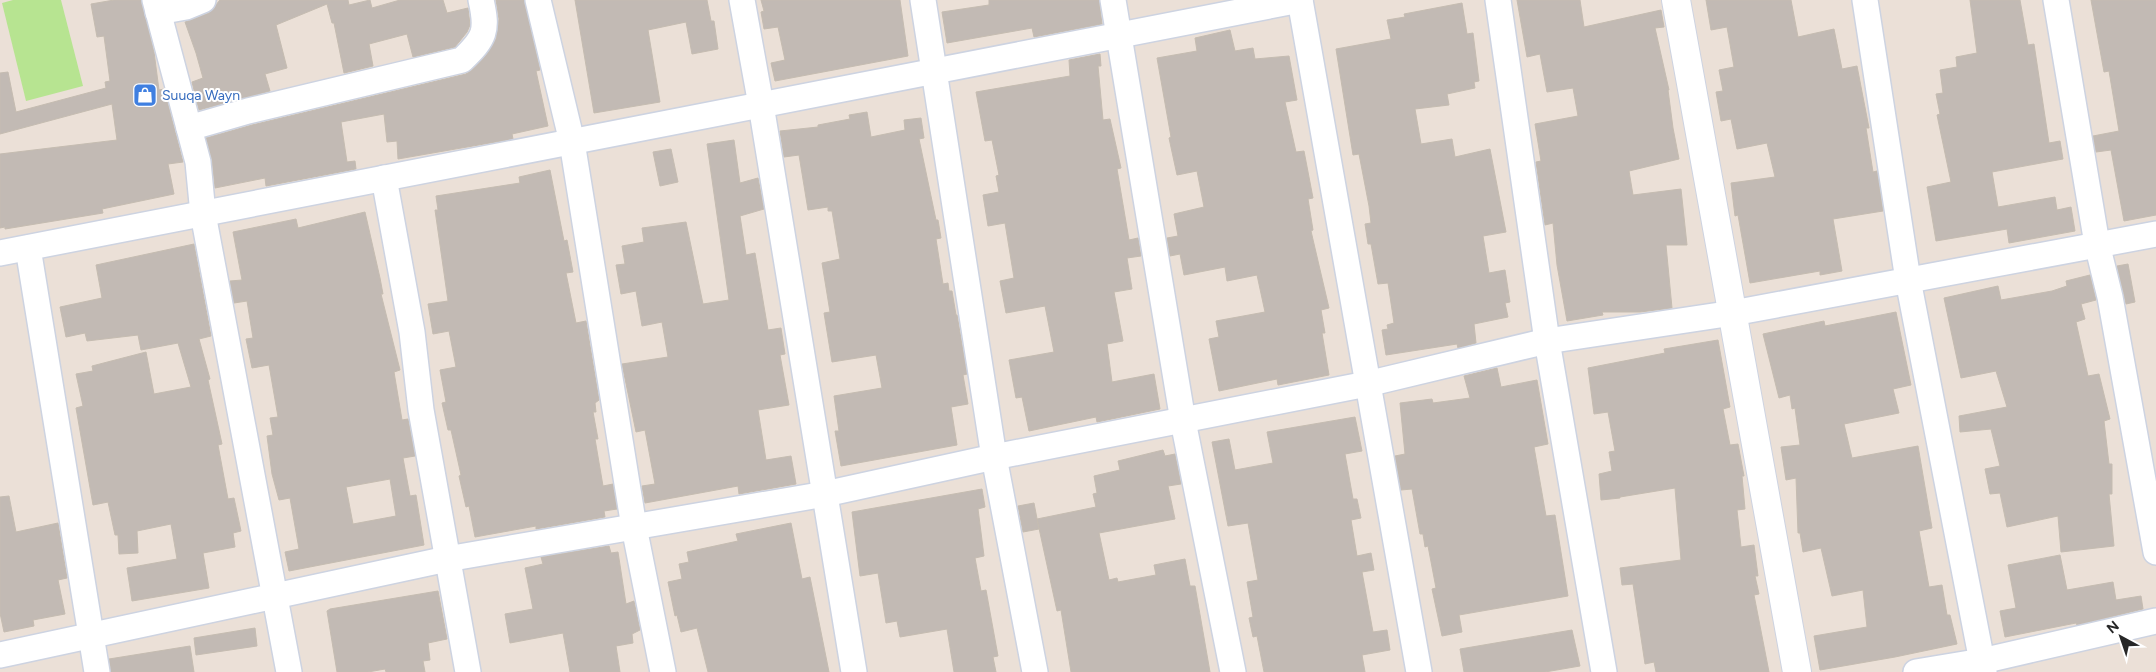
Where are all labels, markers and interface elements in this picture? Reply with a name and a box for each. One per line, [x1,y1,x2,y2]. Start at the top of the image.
shop icon: Suuqa Wayn [132,82,158,108]
place label: Suuqa Wayn [162,87,240,104]
north arrow [2096,612,2146,662]
text: N [2103,617,2123,637]

